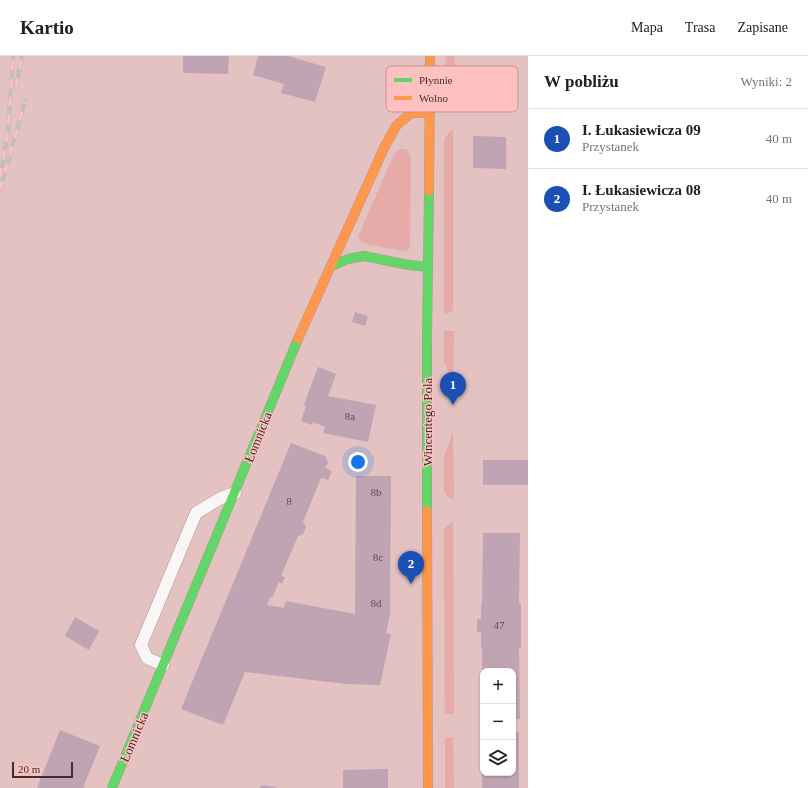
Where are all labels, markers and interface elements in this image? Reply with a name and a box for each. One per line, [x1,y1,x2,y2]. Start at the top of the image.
text: Kartio [20,17,74,38]
text: Mapa [631,20,663,35]
text: Trasa [685,20,715,35]
text: Zapisane [737,20,788,35]
legend [386,66,518,112]
text: W pobliżu [544,72,619,91]
text: Płynnie [419,74,453,86]
text: Wyniki: 2 [740,74,792,89]
text: Wolno [419,92,449,104]
text: I. Łukasiewicza 09 [582,122,701,138]
text: 1 [554,131,560,146]
text: 40 m [766,131,792,146]
text: Przystanek [582,139,639,154]
text: I. Łukasiewicza 08 [582,182,701,198]
text: 2 [554,191,560,206]
text: 40 m [766,191,792,206]
text: Przystanek [582,199,639,214]
pin: 1 [440,372,466,405]
street label: Wincentego Pola [420,377,435,466]
street label: Łomnicka [241,410,275,464]
house number: 8a [345,410,355,422]
your location [348,452,368,472]
house number: 8b [371,486,382,498]
house number: 8 [286,495,292,507]
house number: 8c [373,551,383,563]
pin: 2 [398,551,424,584]
house number: 8d [371,597,382,609]
house number: 47 [494,619,505,631]
map controls [480,668,516,776]
button: + [480,668,516,704]
button: − [480,704,516,740]
street label: Łomnicka [117,710,151,764]
button: layers [480,740,516,776]
scale bar [12,760,73,779]
text: 20 m [18,763,40,775]

